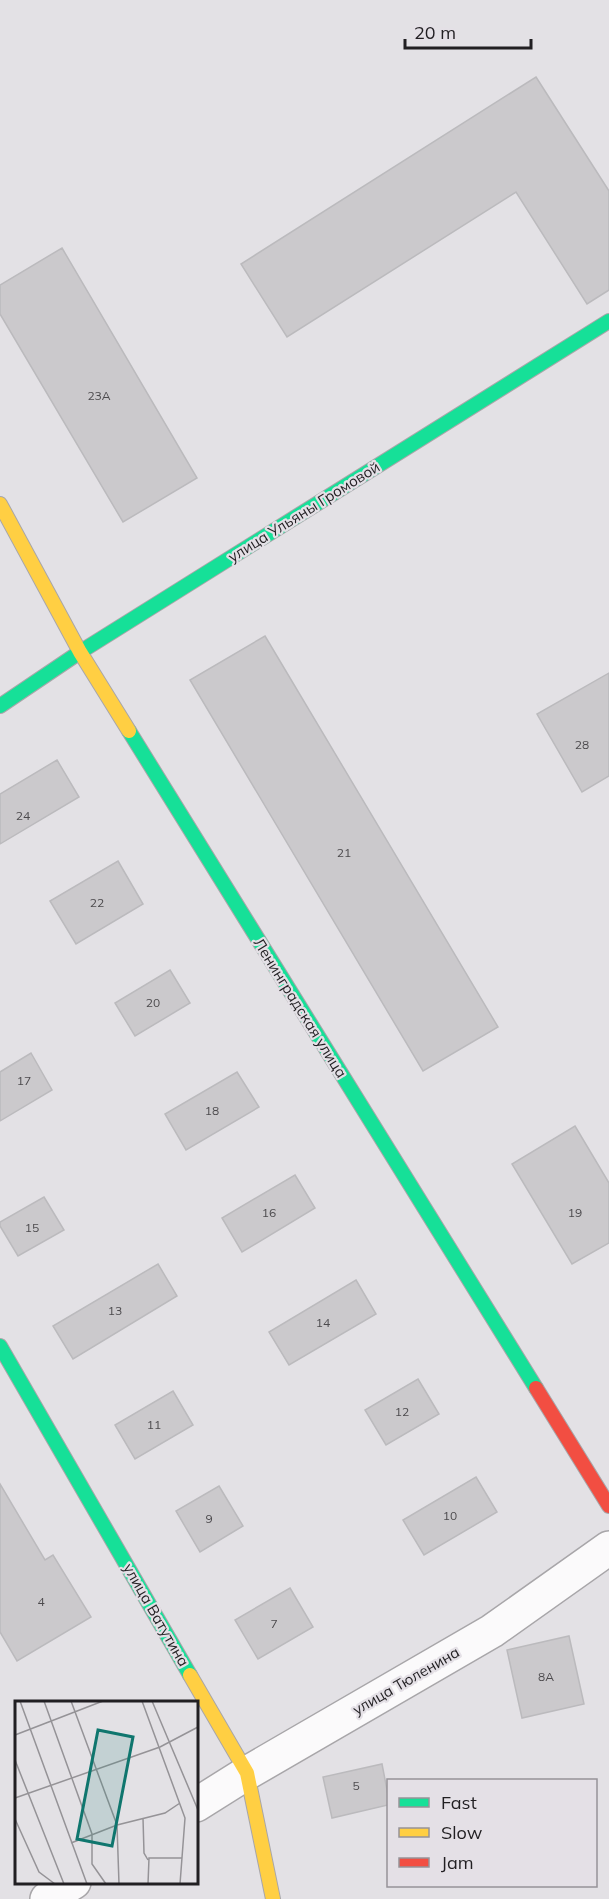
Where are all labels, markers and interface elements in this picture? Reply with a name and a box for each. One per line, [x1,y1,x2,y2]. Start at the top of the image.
scale bar [405,12,531,50]
text: 20 m [414,21,456,44]
house number: 23А [87,388,111,403]
street label: улица Ульяны Громовой [224,457,383,566]
house number: 28 [575,737,589,752]
house number: 24 [16,808,30,823]
house number: 21 [337,845,351,860]
house number: 22 [90,895,104,910]
street label: Ленинградская улица [250,934,351,1081]
house number: 20 [146,995,160,1010]
house number: 17 [17,1073,31,1088]
house number: 18 [205,1103,219,1118]
house number: 16 [262,1205,276,1220]
house number: 19 [568,1205,582,1220]
house number: 15 [25,1220,39,1235]
house number: 13 [108,1303,122,1318]
house number: 14 [316,1315,330,1330]
house number: 12 [395,1404,409,1419]
house number: 11 [147,1417,161,1432]
house number: 10 [443,1508,457,1523]
house number: 9 [205,1511,213,1526]
street label: улица Ватутина [119,1560,194,1670]
house number: 4 [37,1594,45,1609]
house number: 7 [270,1616,278,1631]
street label: улица Тюленина [349,1642,463,1719]
house number: 8А [538,1669,554,1684]
inset map [15,1701,198,1884]
house number: 5 [352,1778,360,1793]
legend [387,1779,597,1887]
text: Fast [441,1791,477,1814]
text: Slow [441,1821,483,1844]
text: Jam [441,1851,474,1874]

